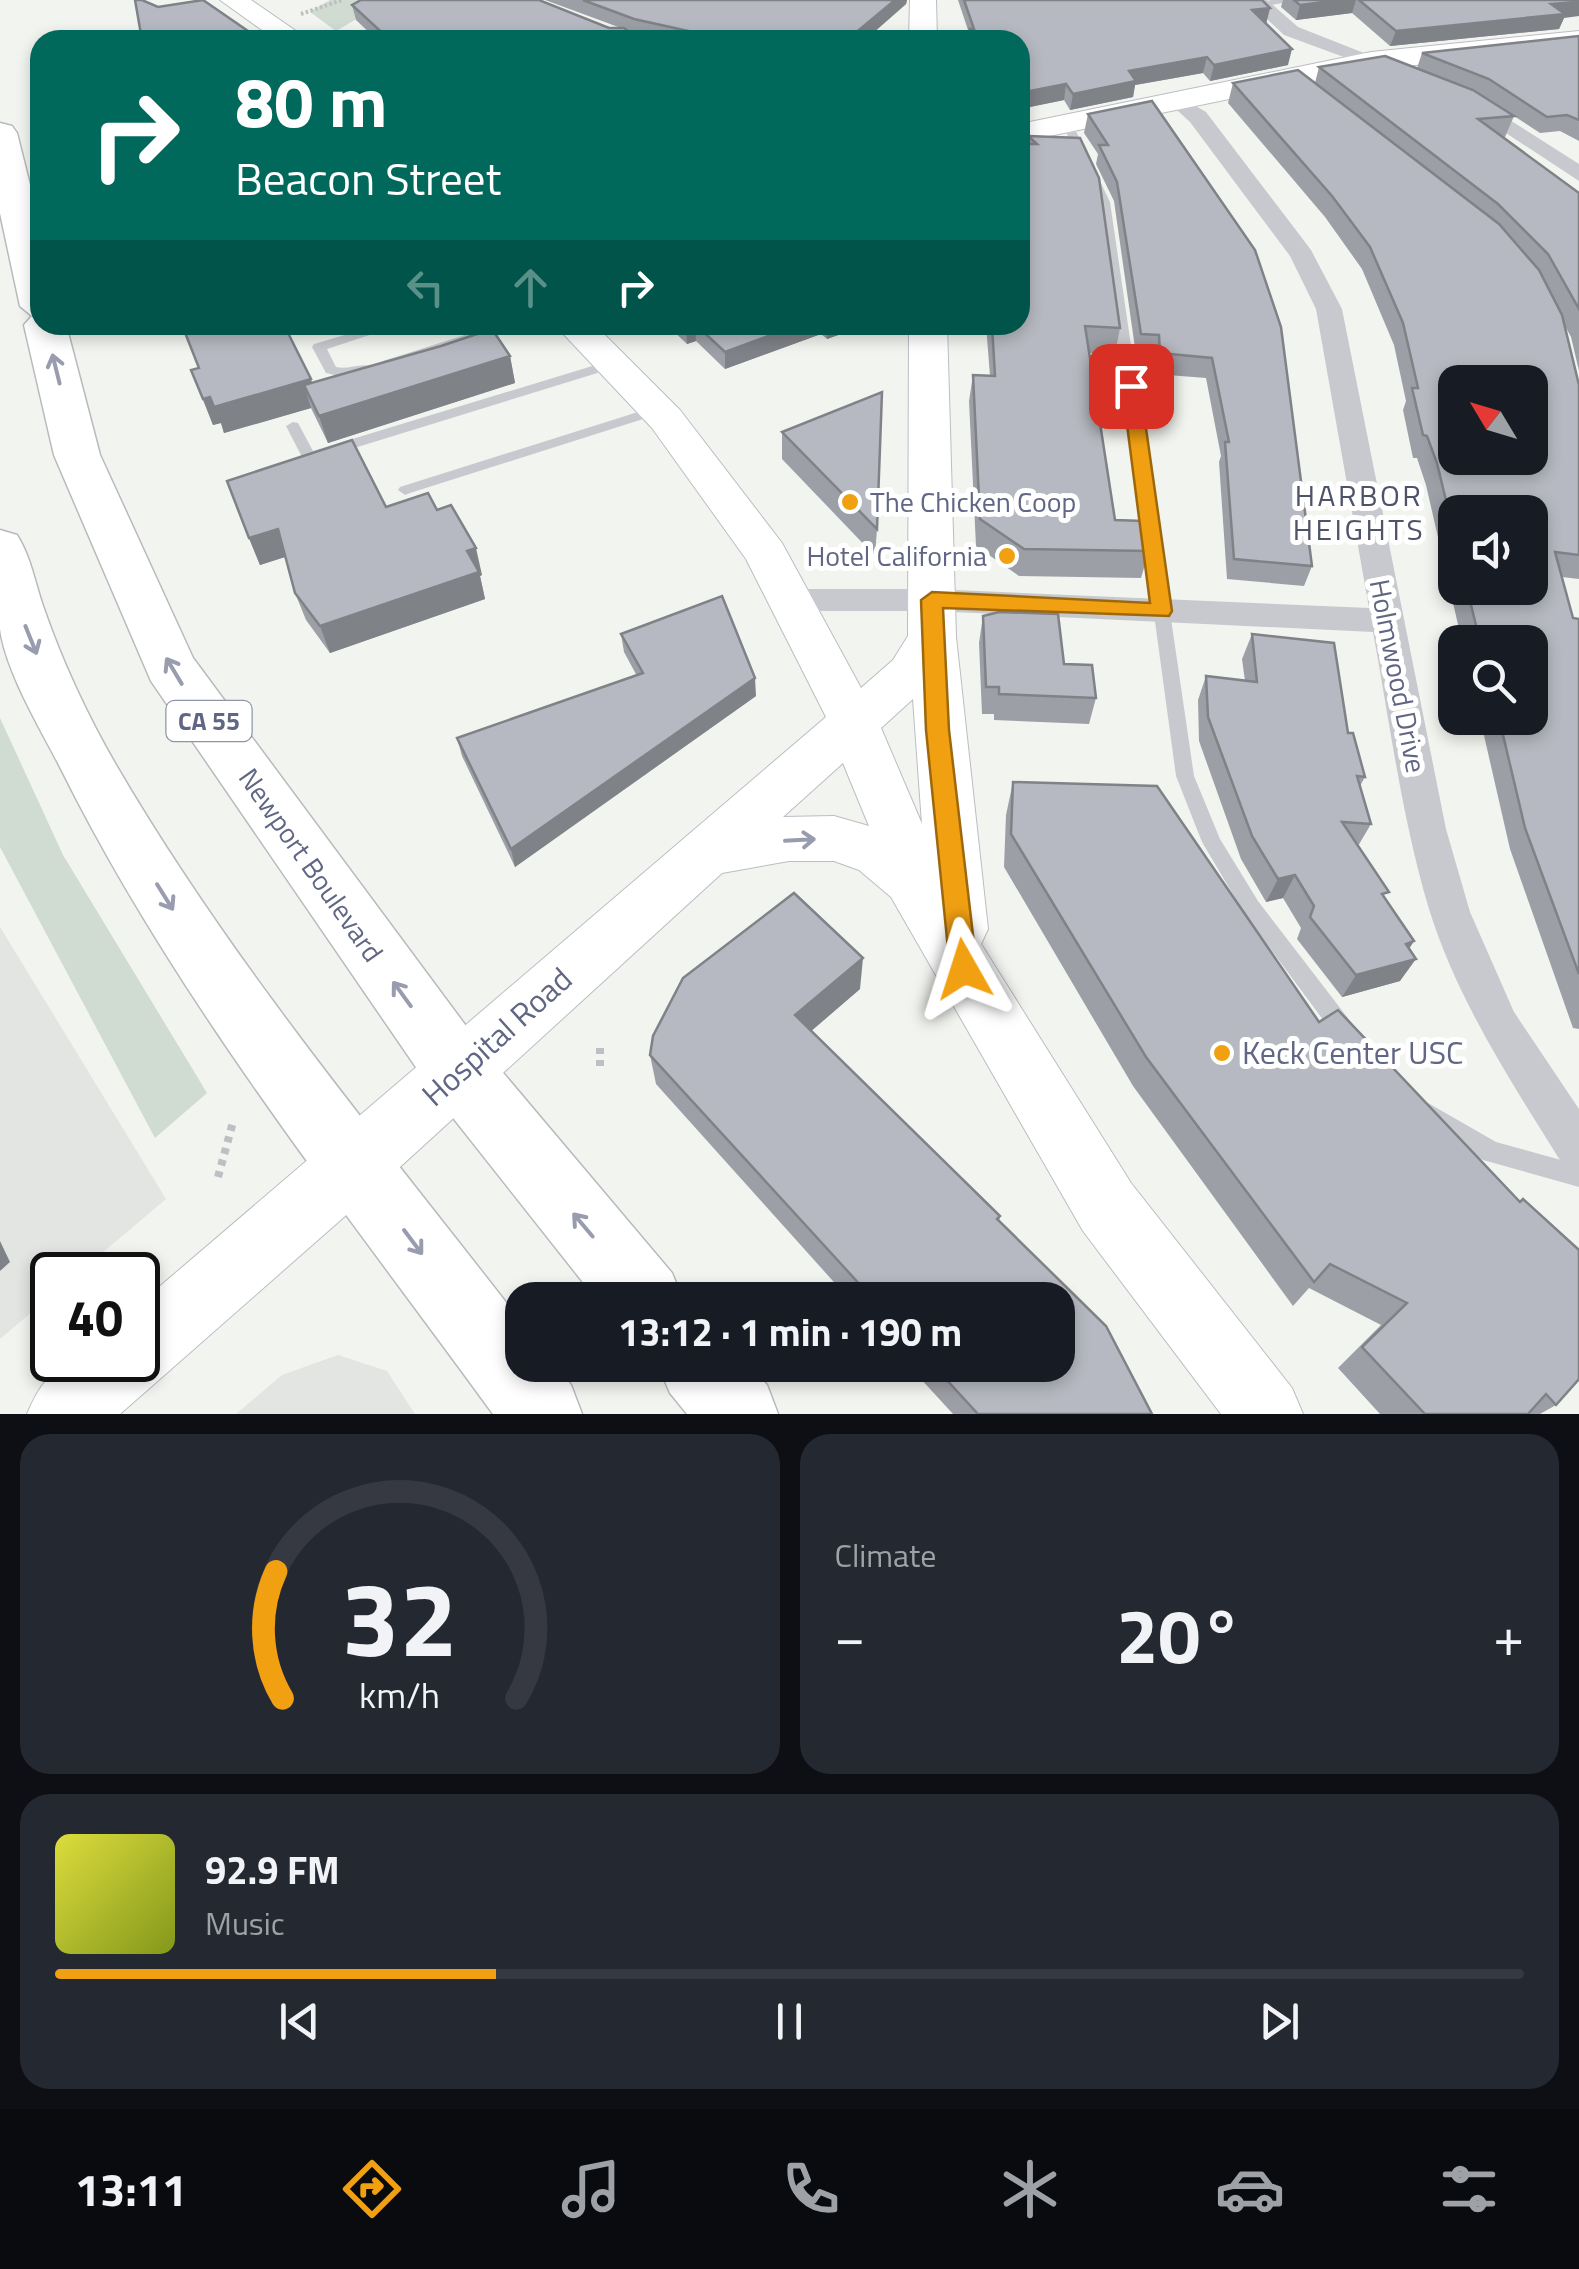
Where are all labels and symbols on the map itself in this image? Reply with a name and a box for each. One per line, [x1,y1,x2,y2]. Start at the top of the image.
pin [1089,344,1174,429]
one-way arrow [45,354,64,385]
north arrow [1438,365,1548,475]
district label: HARBOR HEIGHTS [1293,472,1425,552]
place label: The Chicken Coop [870,480,1076,523]
marker: The Chicken Coop [839,491,861,513]
place label: Hotel California [806,534,987,577]
marker: Hotel California [996,545,1018,567]
street label: Holmwood Drive [1359,575,1438,776]
one-way arrow [23,624,41,654]
one-way arrow [164,657,185,685]
road number: CA 55 [166,701,252,741]
street label: Newport Boulevard [228,759,394,970]
one-way arrow [783,830,815,849]
one-way arrow [154,882,175,911]
position arrow [912,917,1016,1021]
street label: Hospital Road [410,955,582,1117]
one-way arrow [392,980,413,1008]
place label: Keck Center USC [1242,1028,1463,1076]
marker: Keck Center USC [1211,1042,1233,1064]
one-way arrow [572,1212,594,1238]
one-way arrow [403,1228,424,1255]
speed limit sign: 40 [30,1252,160,1382]

